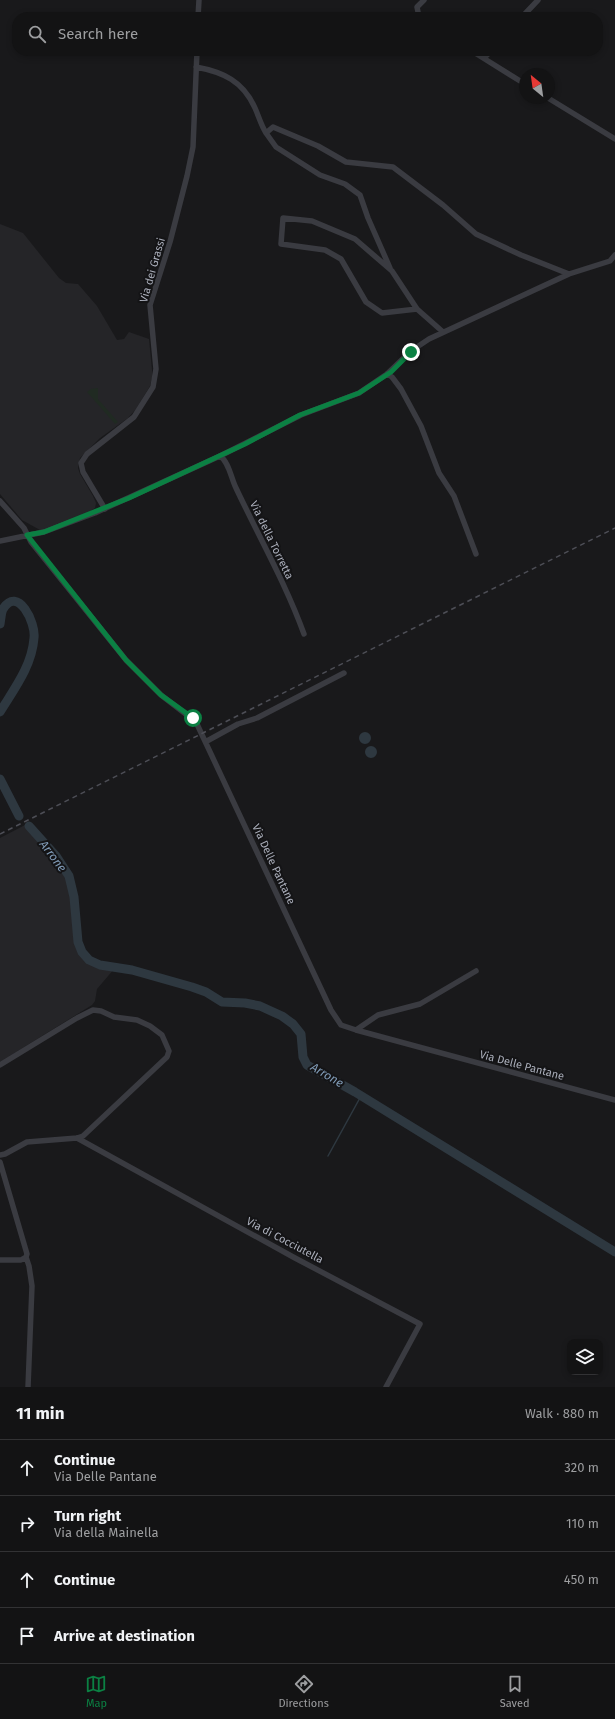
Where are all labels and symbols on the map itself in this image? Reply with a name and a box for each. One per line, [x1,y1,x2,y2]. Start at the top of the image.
north arrow [519,68,555,104]
street label: Via dei Grassi [137,236,168,304]
route end [402,343,420,361]
street label: Via della Torretta [247,499,296,581]
route start [184,709,202,727]
street label: Via Delle Pantane [249,822,298,906]
water label: Arrone [36,837,69,874]
street label: Via Delle Pantane [478,1048,566,1083]
water label: Arrone [307,1059,346,1090]
street label: Via di Cocciutella [244,1215,325,1266]

